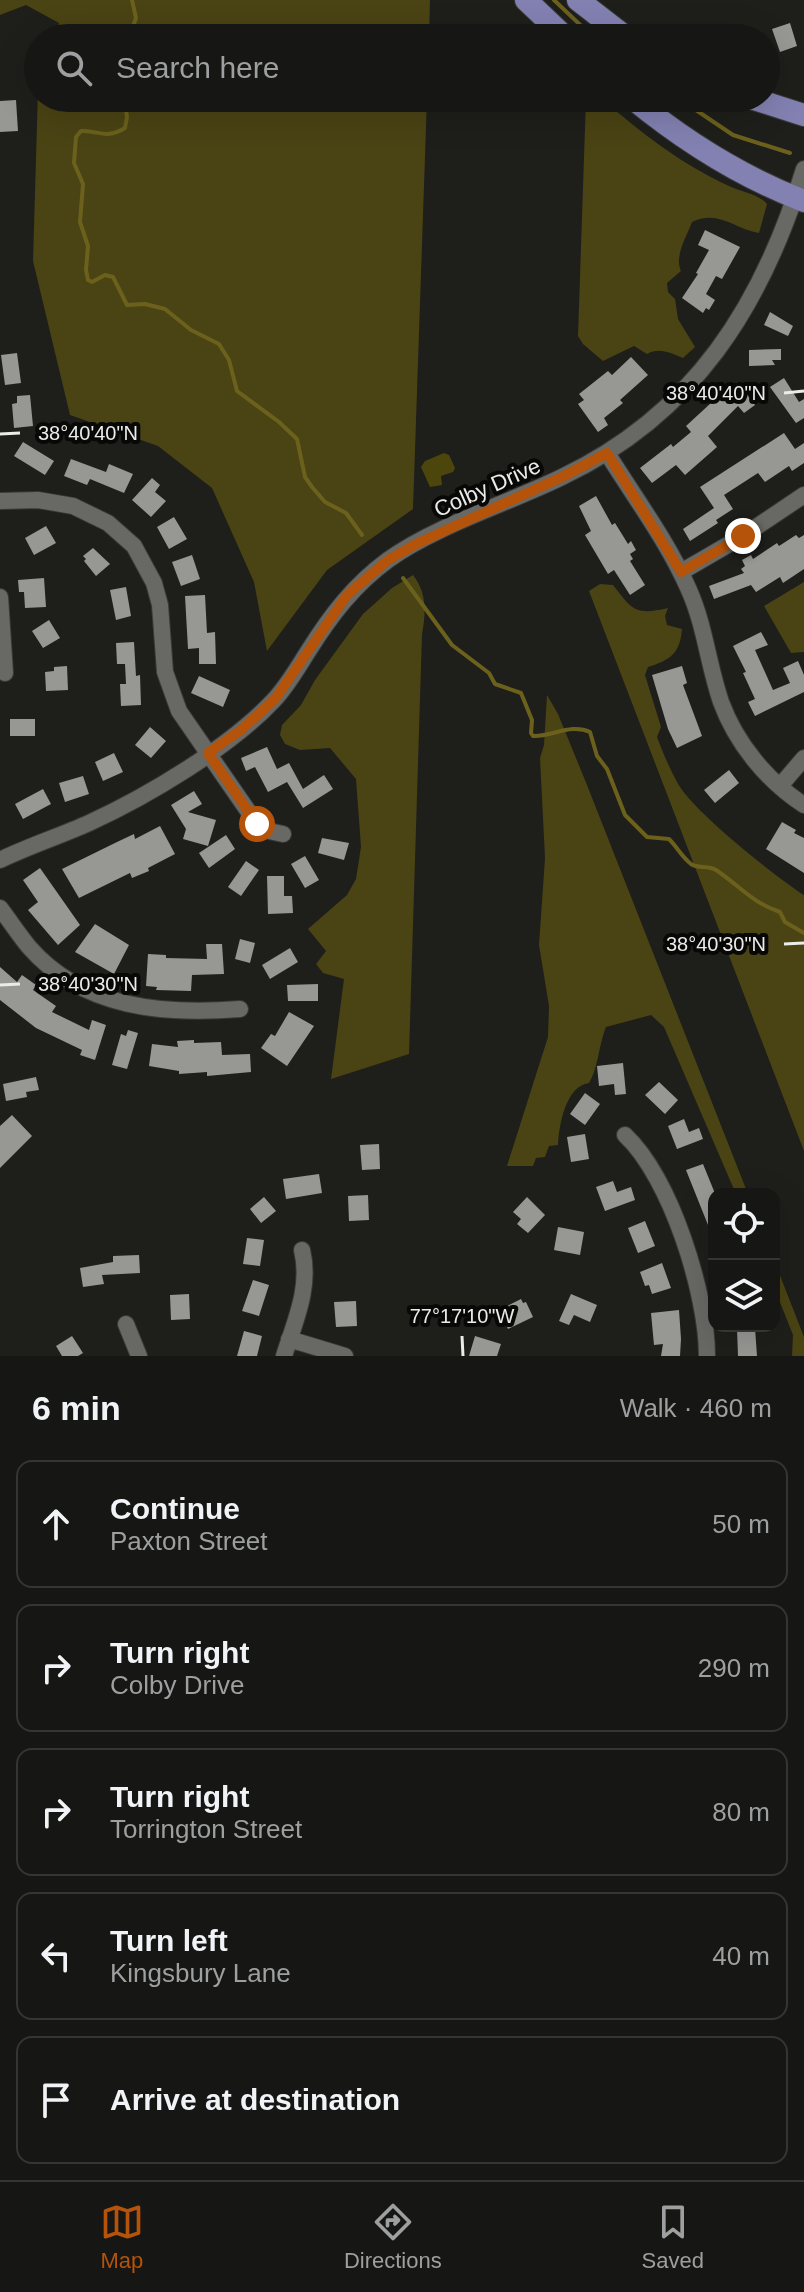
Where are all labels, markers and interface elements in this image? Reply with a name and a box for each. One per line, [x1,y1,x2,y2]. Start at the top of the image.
search box [24,24,780,112]
icon: search [52,46,96,90]
text: Search here [116,51,279,84]
text: 38°40'40"N [666,382,766,404]
text: 38°40'40"N [38,422,138,444]
street label: Colby Drive [430,453,544,522]
route end [725,518,761,554]
route start [239,806,275,842]
text: 38°40'30"N [666,933,766,955]
text: 38°40'30"N [38,973,138,995]
map controls [708,1188,780,1332]
button: locate [708,1188,780,1260]
button: layers [708,1260,780,1332]
text: 77°17'10"W [410,1305,514,1327]
text: 6 min [32,1389,121,1427]
text: Walk · 460 m [620,1393,772,1423]
text: Continue [110,1492,240,1525]
icon: ahead [34,1502,78,1546]
text: 50 m [712,1509,770,1539]
text: Paxton Street [110,1526,268,1556]
text: Turn right [110,1636,249,1669]
icon: right [34,1646,78,1690]
text: 290 m [698,1653,770,1683]
text: Colby Drive [110,1670,244,1700]
text: Turn right [110,1780,249,1813]
icon: right [34,1790,78,1834]
text: 80 m [712,1797,770,1827]
text: Torrington Street [110,1814,302,1844]
text: Turn left [110,1924,228,1957]
icon: left [34,1934,78,1978]
text: 40 m [712,1941,770,1971]
text: Kingsbury Lane [110,1958,291,1988]
icon: arrive [34,2078,78,2122]
text: Arrive at destination [110,2083,400,2116]
tab: Map [100,2200,144,2274]
tab: Directions [344,2200,442,2274]
tab: Saved [642,2200,704,2274]

